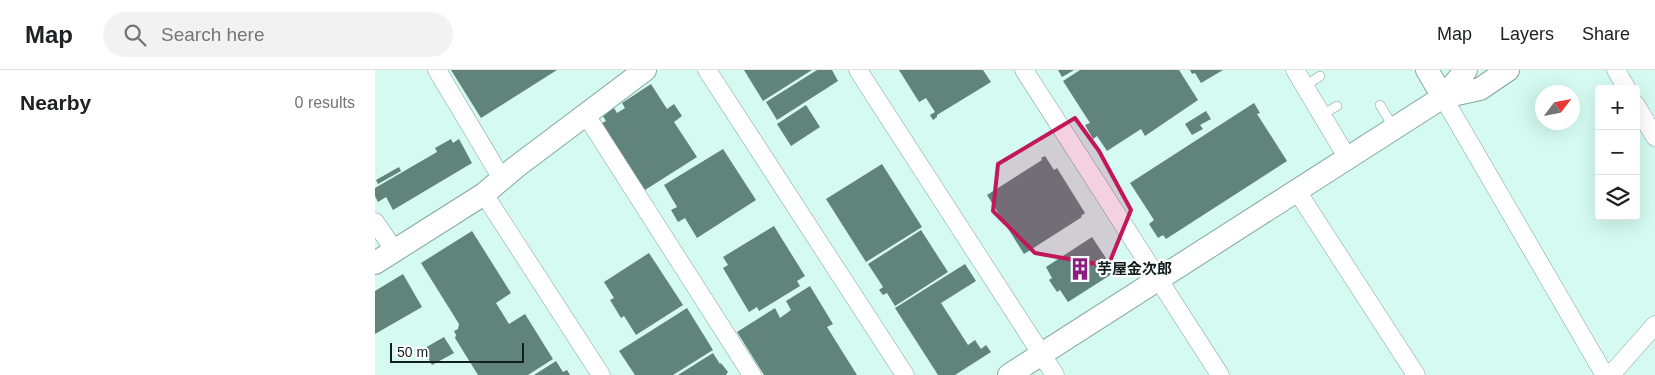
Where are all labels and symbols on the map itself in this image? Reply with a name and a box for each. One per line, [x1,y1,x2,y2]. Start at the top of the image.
north arrow [1535,85,1580,130]
building icon: 芋屋金次郎 [1067,256,1093,282]
place label: 芋屋金次郎 [1097,260,1172,277]
scale bar [390,340,524,363]

